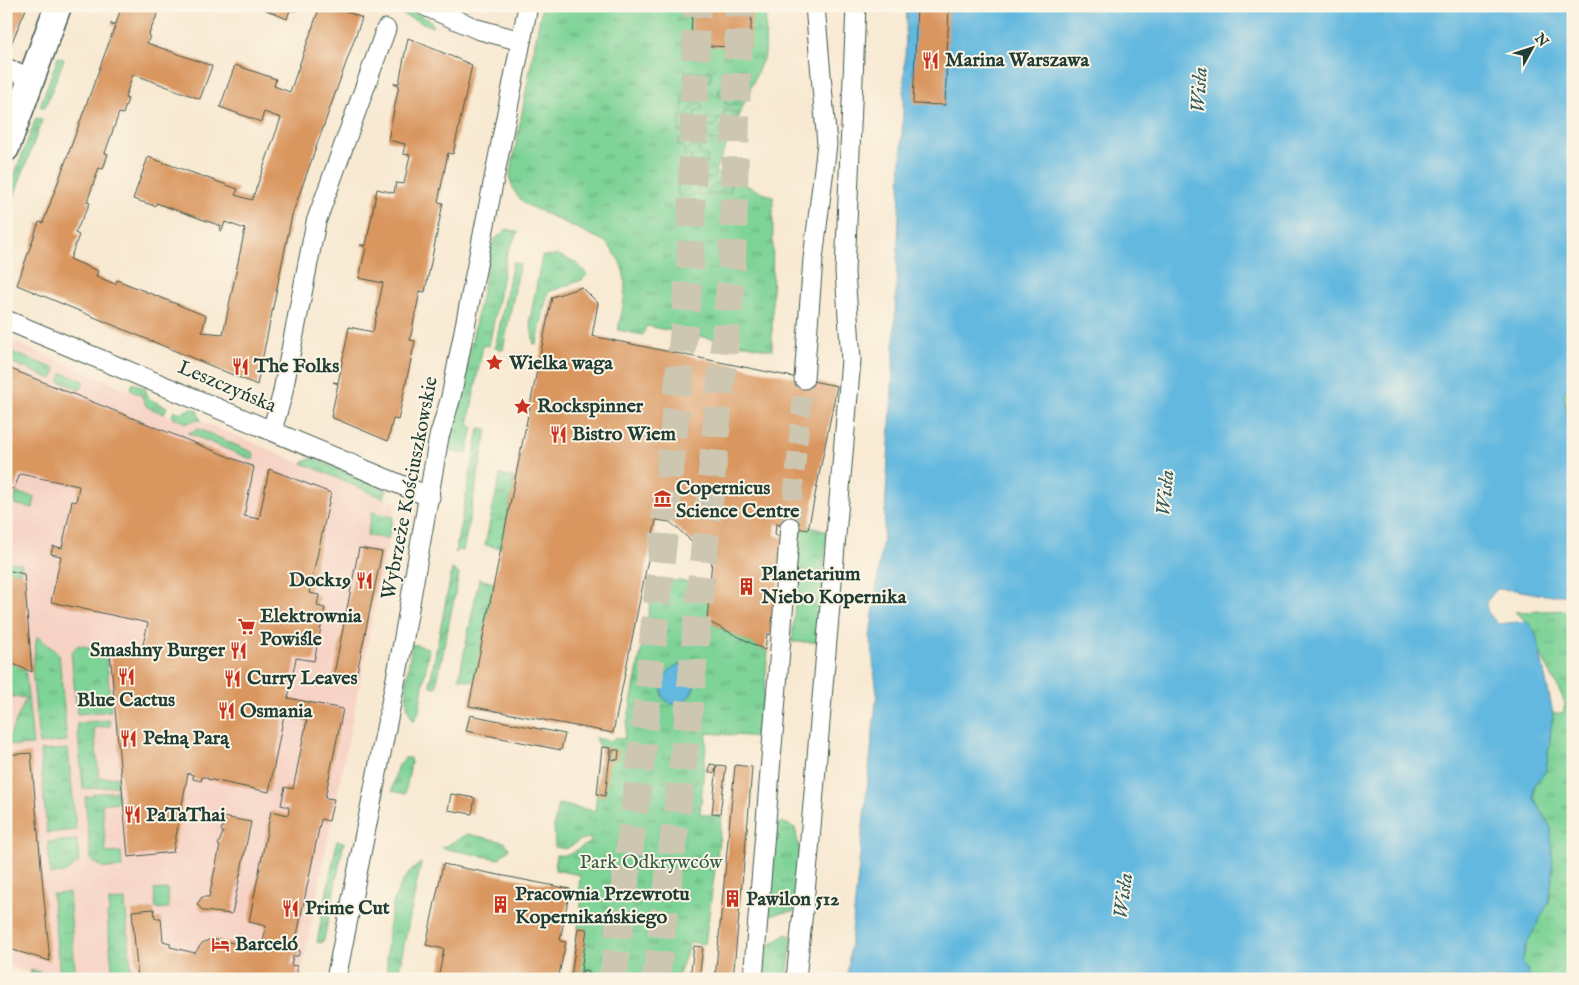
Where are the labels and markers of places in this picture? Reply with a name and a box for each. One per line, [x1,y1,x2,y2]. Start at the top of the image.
place label: Marina Warszawa [945,48,1089,73]
restaurant icon: Marina Warszawa [921,50,941,70]
place label: Wielka waga [508,351,613,376]
place icon: Wielka waga [485,353,505,373]
place label: The Folks [253,354,339,379]
restaurant icon: The Folks [230,356,250,376]
place label: Rockspinner [537,394,644,419]
place icon: Rockspinner [513,396,533,416]
place label: Bistro Wiem [572,422,676,447]
restaurant icon: Bistro Wiem [548,424,568,444]
place label: Copernicus Science Centre [676,476,800,524]
museum icon: Copernicus Science Centre [652,489,672,509]
place label: Planetarium Niebo Kopernika [760,562,907,610]
place label: Dock19 [289,568,351,593]
restaurant icon: Dock19 [355,570,375,590]
building icon: Planetarium Niebo Kopernika [737,576,757,596]
place label: Elektrownia Powiśle [260,604,362,652]
supermarket icon: Elektrownia Powiśle [236,617,256,637]
place label: Smashny Burger [90,638,226,663]
restaurant icon: Smashny Burger [229,640,249,660]
restaurant icon: Blue Cactus [116,666,136,686]
place label: Curry Leaves [247,666,358,691]
restaurant icon: Curry Leaves [223,668,243,688]
place label: Blue Cactus [77,688,175,713]
place label: Osmania [240,699,313,724]
restaurant icon: Osmania [216,701,236,721]
place label: Pełną Parą [143,726,230,751]
restaurant icon: Pełną Parą [119,728,139,748]
place label: PaTaThai [146,803,226,828]
restaurant icon: PaTaThai [122,805,142,825]
place label: Pracownia Przewrotu Kopernikańskiego [515,882,690,930]
place label: Pawilon 512 [746,887,840,912]
building icon: Pawilon 512 [722,889,742,909]
building icon: Pracownia Przewrotu Kopernikańskiego [491,895,511,915]
place label: Prime Cut [305,896,390,921]
restaurant icon: Prime Cut [281,898,301,918]
place label: Barceló [235,932,298,957]
hotel icon: Barceló [211,934,231,954]

